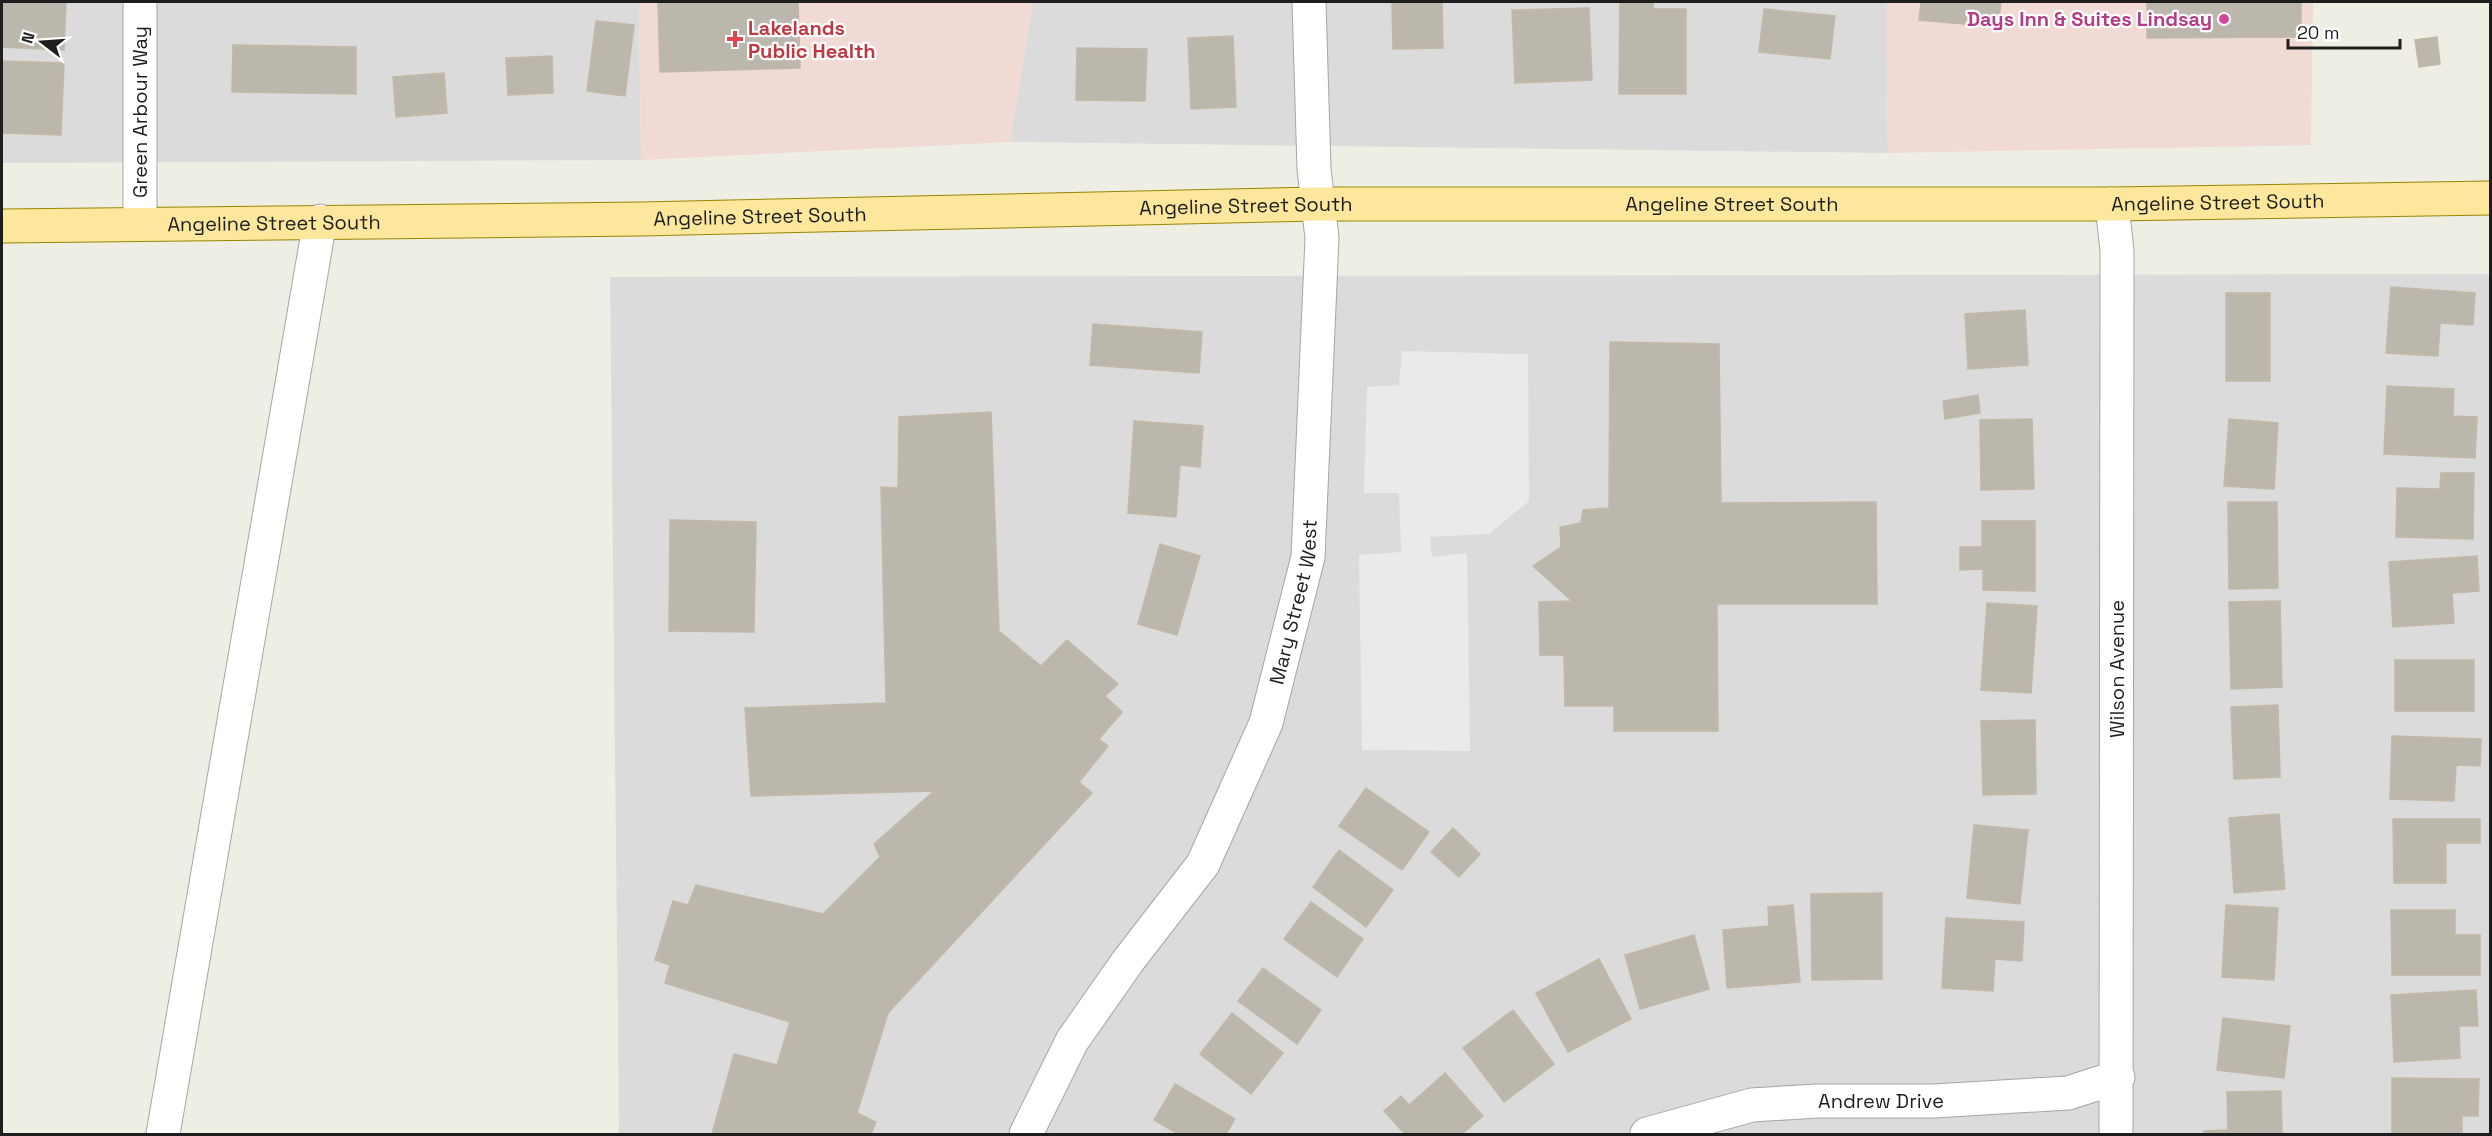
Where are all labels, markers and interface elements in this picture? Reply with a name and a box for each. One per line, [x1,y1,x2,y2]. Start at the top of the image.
place label: Days Inn & Suites Lindsay [1967,6,2212,32]
north arrow [12,12,72,72]
marker: Days Inn & Suites Lindsay [2217,12,2231,26]
scale bar [2288,12,2400,50]
place label: Lakelands Public Health [748,15,876,64]
text: 20 m [2297,21,2340,44]
street label: Green Arbour Way [127,26,153,198]
text: N [17,30,40,46]
marker: Lakelands Public Health [726,30,744,48]
street label: Angeline Street South [2111,188,2325,217]
street label: Angeline Street South [1139,191,1352,221]
street label: Angeline Street South [1625,191,1838,217]
street label: Angeline Street South [653,201,867,232]
street label: Angeline Street South [167,209,381,237]
street label: Mary Street West [1263,519,1323,687]
street label: Wilson Avenue [2104,600,2130,738]
street label: Andrew Drive [1818,1087,1945,1114]

